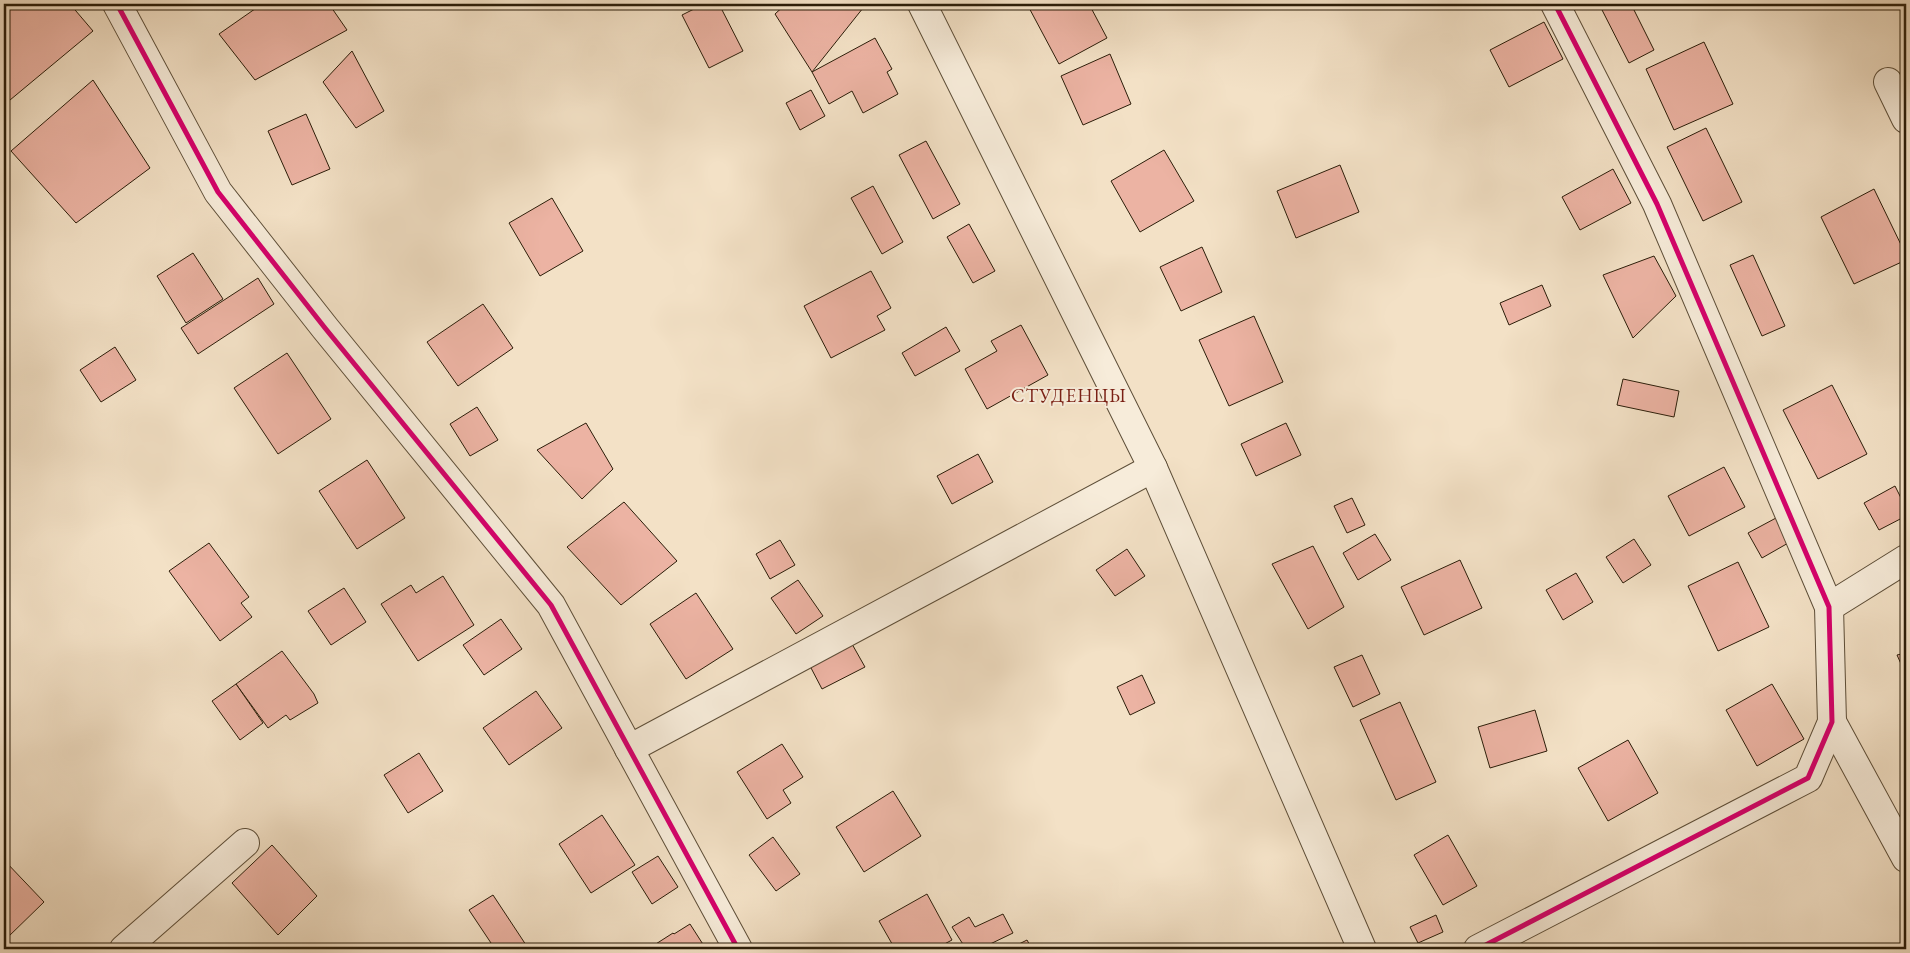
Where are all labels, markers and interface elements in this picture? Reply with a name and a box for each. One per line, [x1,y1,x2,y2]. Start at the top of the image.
district label: СТУДЕНЦЫ [1011,383,1127,408]

